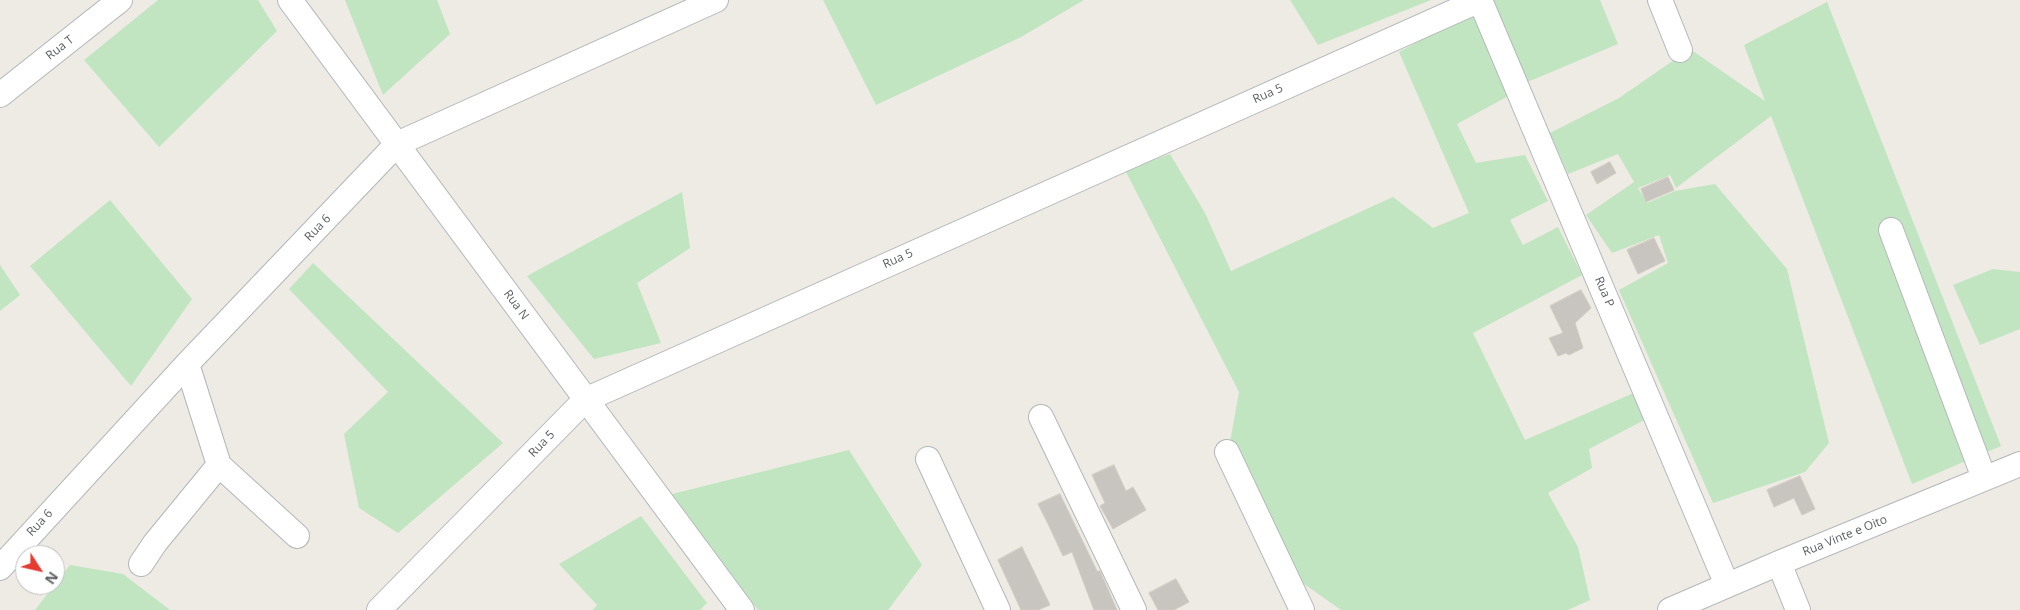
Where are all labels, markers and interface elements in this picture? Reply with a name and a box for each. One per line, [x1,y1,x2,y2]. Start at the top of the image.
street label: Rua T [43,33,77,63]
street label: Rua 5 [1251,81,1285,107]
street label: Rua 6 [302,212,334,244]
street label: Rua 5 [881,246,915,272]
street label: Rua P [1591,275,1617,309]
street label: Rua N [500,287,532,323]
street label: Rua 5 [526,428,558,460]
street label: Rua 6 [24,507,56,539]
street label: Rua Vinte e Oito [1801,512,1889,560]
north arrow [15,545,65,595]
text: N [41,568,63,588]

